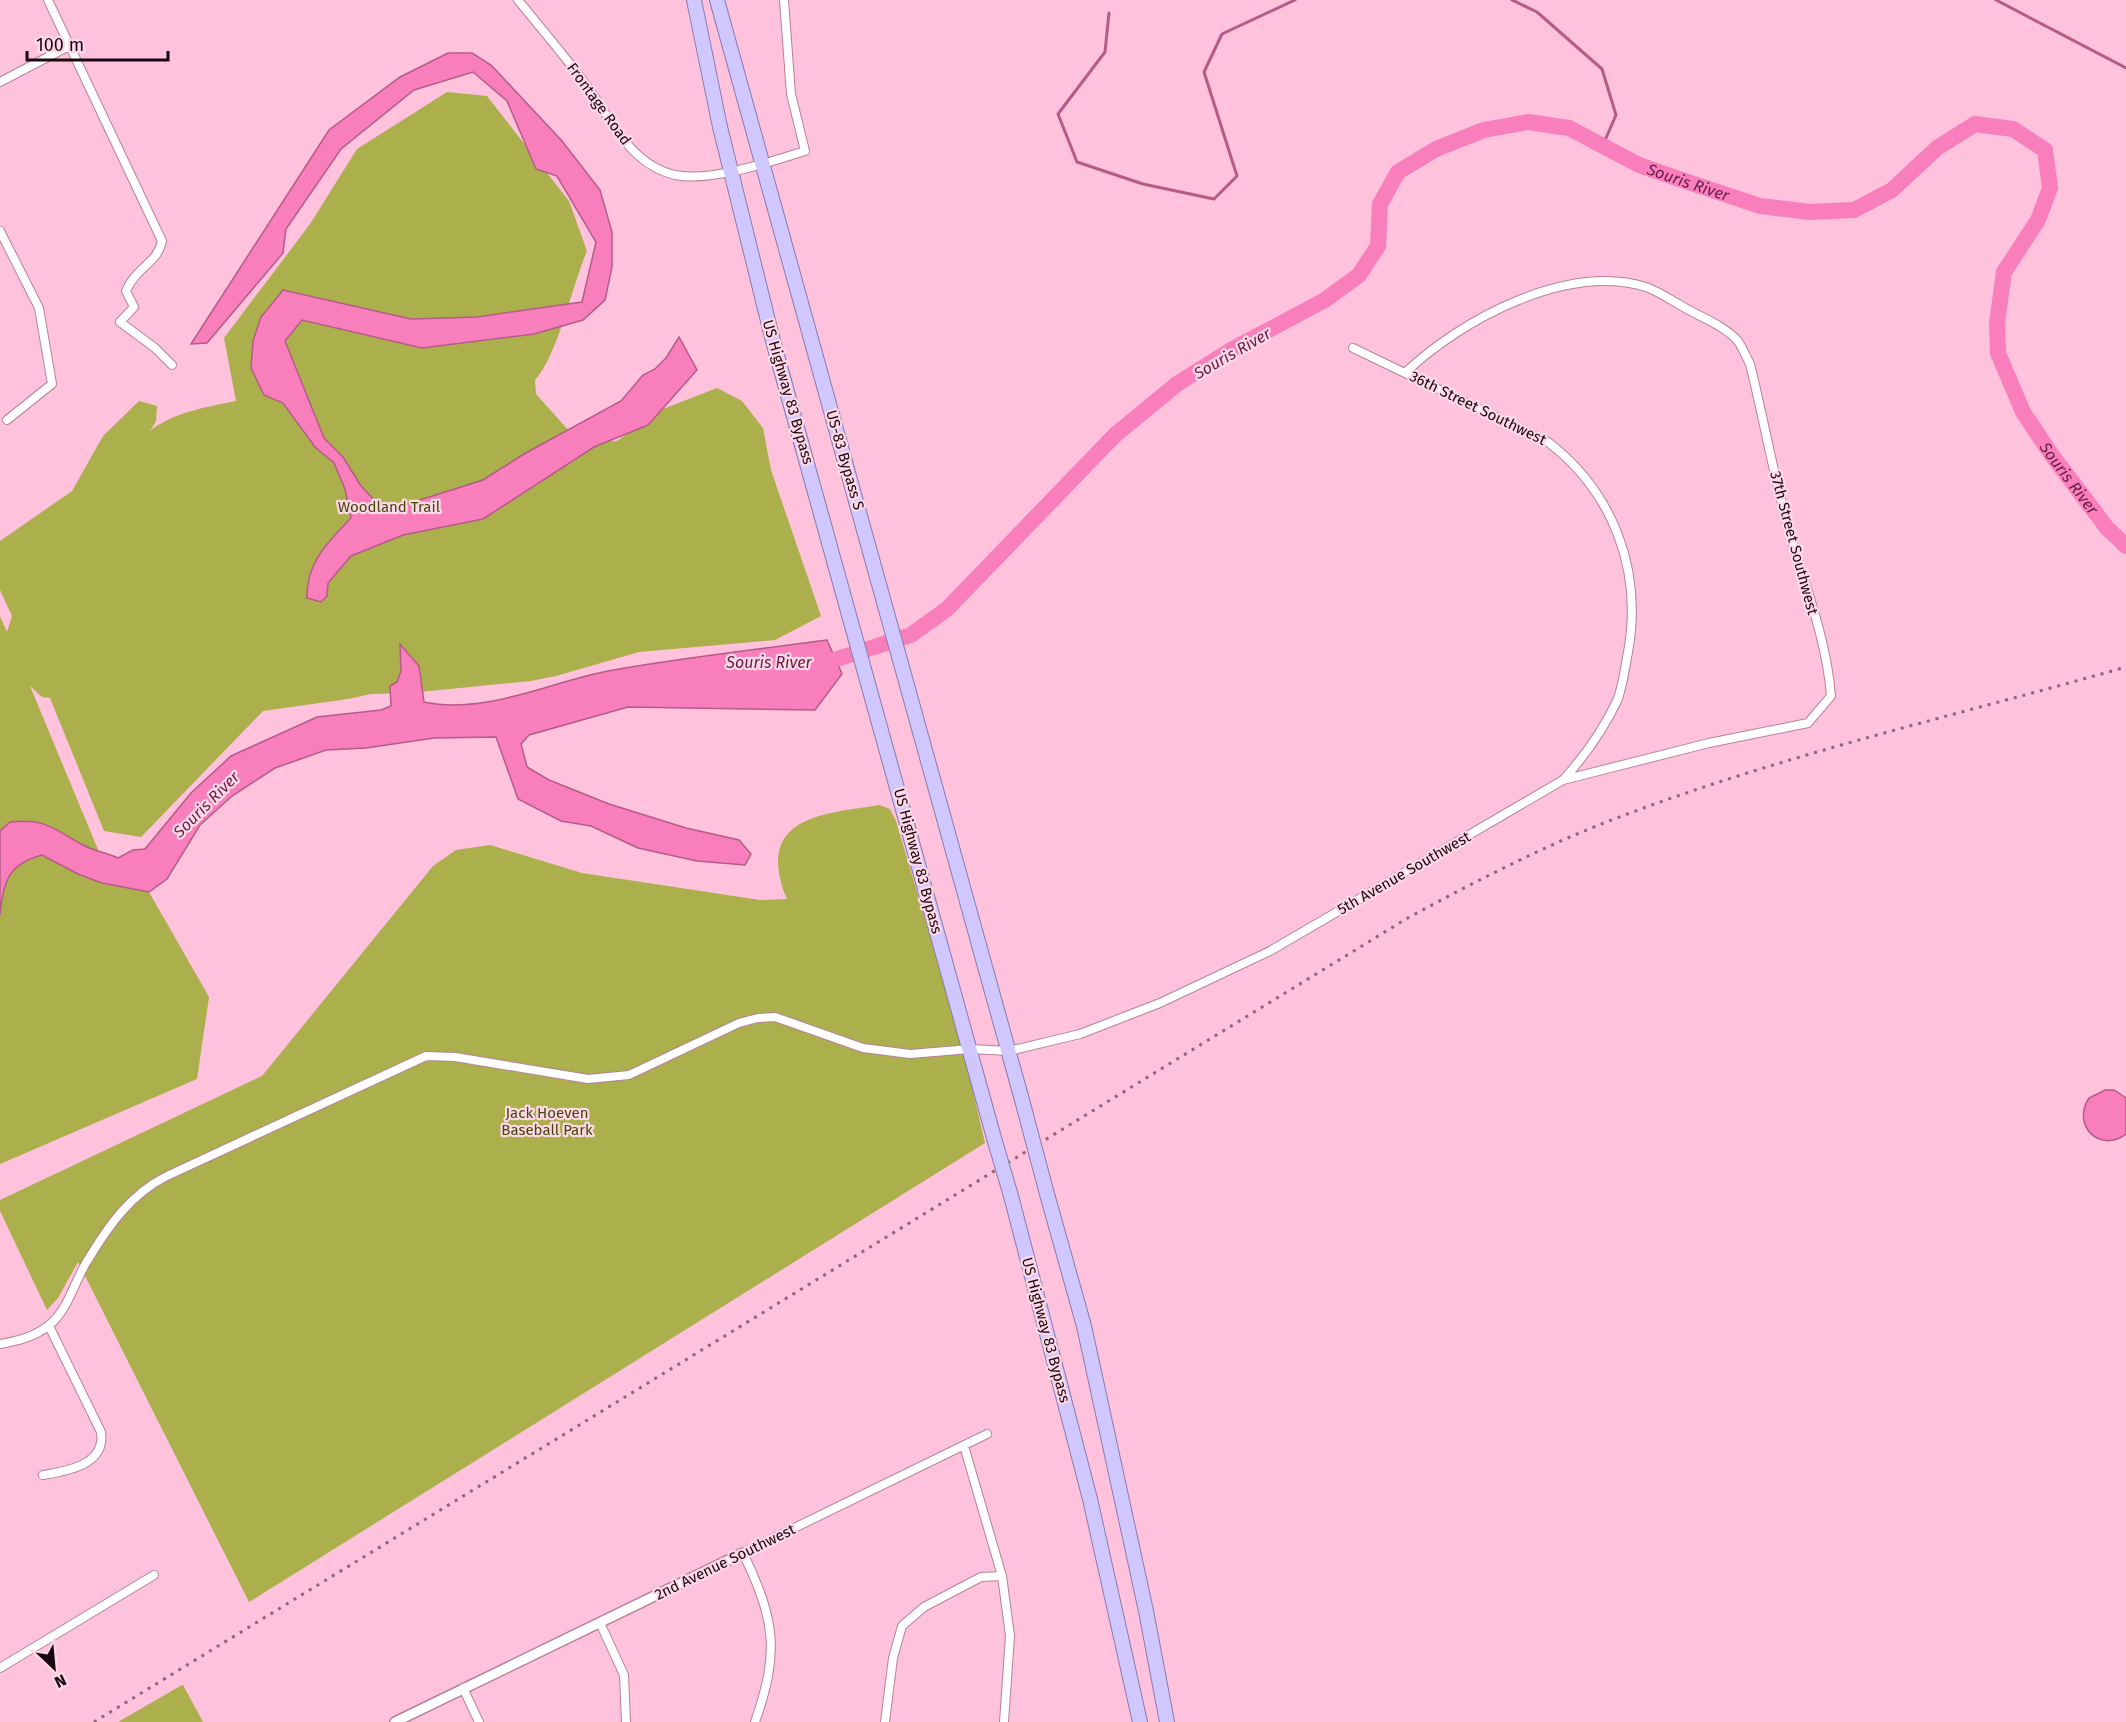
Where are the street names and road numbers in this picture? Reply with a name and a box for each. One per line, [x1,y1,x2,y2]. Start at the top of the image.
street label: Frontage Road [563,59,635,149]
street label: US Highway 83 Bypass [759,318,817,466]
street label: 36th Street Southwest [1407,367,1550,449]
street label: US-83 Bypass S [822,408,868,512]
street label: 37th Street Southwest [1766,469,1822,617]
street label: US Highway 83 Bypass [890,786,946,936]
street label: 5th Avenue Southwest [1334,827,1474,918]
street label: US Highway 83 Bypass [1018,1255,1074,1405]
street label: 2nd Avenue Southwest [652,1520,799,1604]

